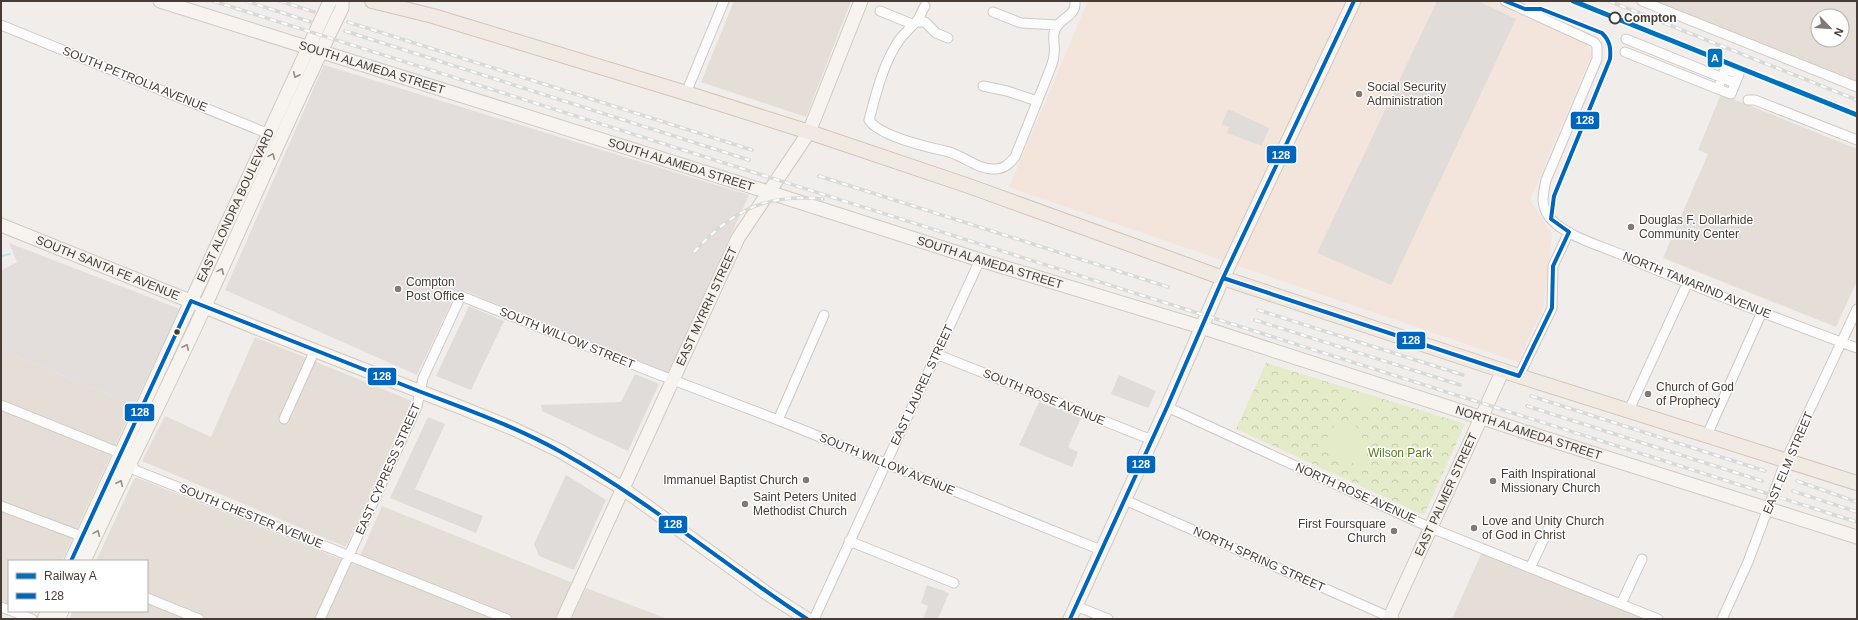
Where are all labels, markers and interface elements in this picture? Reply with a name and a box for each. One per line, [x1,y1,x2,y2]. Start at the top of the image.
north arrow [1810,8,1850,48]
marker: Compton [1608,11,1622,25]
place label: Compton [1624,11,1677,25]
text: N [1832,26,1846,38]
street label: SOUTH ALAMEDA STREET [297,38,447,97]
street label: SOUTH PETROLIA AVENUE [60,43,210,115]
line badge: A [1707,48,1723,68]
text: A [1711,52,1719,64]
one-way arrow [293,70,301,78]
place label: Social Security Administration [1367,80,1446,108]
marker: Social Security Administration [1354,89,1364,99]
line badge: 128 [1570,111,1600,130]
text: 128 [1576,114,1594,126]
street label: EAST ALONDRA BOULEVARD [194,126,277,284]
street label: SOUTH ALAMEDA STREET [606,135,756,194]
line badge: 128 [1266,145,1297,164]
text: 128 [1272,149,1290,161]
one-way arrow [267,153,275,161]
place label: Douglas F. Dollarhide Community Center [1639,213,1753,241]
marker: Douglas F. Dollarhide Community Center [1626,222,1636,232]
street label: SOUTH SANTA FE AVENUE [34,233,182,303]
street label: SOUTH ALAMEDA STREET [915,233,1065,292]
street label: EAST MYRRH STREET [673,244,740,368]
street label: NORTH TAMARIND AVENUE [1621,249,1773,321]
one-way arrow [216,267,224,274]
place label: Compton Post Office [406,275,465,303]
marker: Compton Post Office [393,284,403,294]
street label: SOUTH WILLOW STREET [497,304,637,372]
street label: EAST LAUREL STREET [888,322,956,447]
unlabelled marker [172,327,182,337]
line badge: 128 [1396,331,1426,350]
text: 128 [1402,334,1420,346]
one-way arrow [181,344,189,352]
street label: SOUTH ROSE AVENUE [981,366,1107,428]
line badge: 128 [367,367,397,386]
text: 128 [373,370,391,382]
place label: Church of God of Prophecy [1656,380,1734,408]
marker: Church of God of Prophecy [1643,389,1653,399]
street label: EAST CYPRESS STREET [353,400,424,537]
line badge: 128 [124,403,155,422]
street label: NORTH ALAMEDA STREET [1454,403,1604,463]
text: 128 [131,406,149,418]
street label: EAST ELM STREET [1760,409,1816,516]
street label: SOUTH WILLOW AVENUE [817,430,957,498]
street label: EAST PALMER STREET [1412,430,1481,558]
park label: Wilson Park [1368,446,1433,460]
line badge: 128 [1126,455,1156,474]
text: 128 [1132,458,1150,470]
street label: NORTH ROSE AVENUE [1293,460,1419,526]
place label: Faith Inspirational Missionary Church [1501,467,1600,495]
place label: Immanuel Baptist Church [663,473,798,487]
marker: Immanuel Baptist Church [801,475,811,485]
marker: Faith Inspirational Missionary Church [1488,476,1498,486]
one-way arrow [115,480,123,487]
street label: SOUTH CHESTER AVENUE [177,481,325,551]
place label: Saint Peters United Methodist Church [753,490,856,518]
marker: Saint Peters United Methodist Church [740,499,750,509]
place label: Love and Unity Church of God in Christ [1482,514,1604,542]
line badge: 128 [658,515,688,534]
place label: First Foursquare Church [1298,517,1386,545]
text: 128 [664,518,682,530]
marker: Love and Unity Church of God in Christ [1469,523,1479,533]
street label: NORTH SPRING STREET [1191,524,1328,595]
marker: First Foursquare Church [1389,526,1399,536]
one-way arrow [92,530,100,538]
legend [8,560,148,612]
text: Railway A [44,569,97,583]
text: 128 [44,589,64,603]

